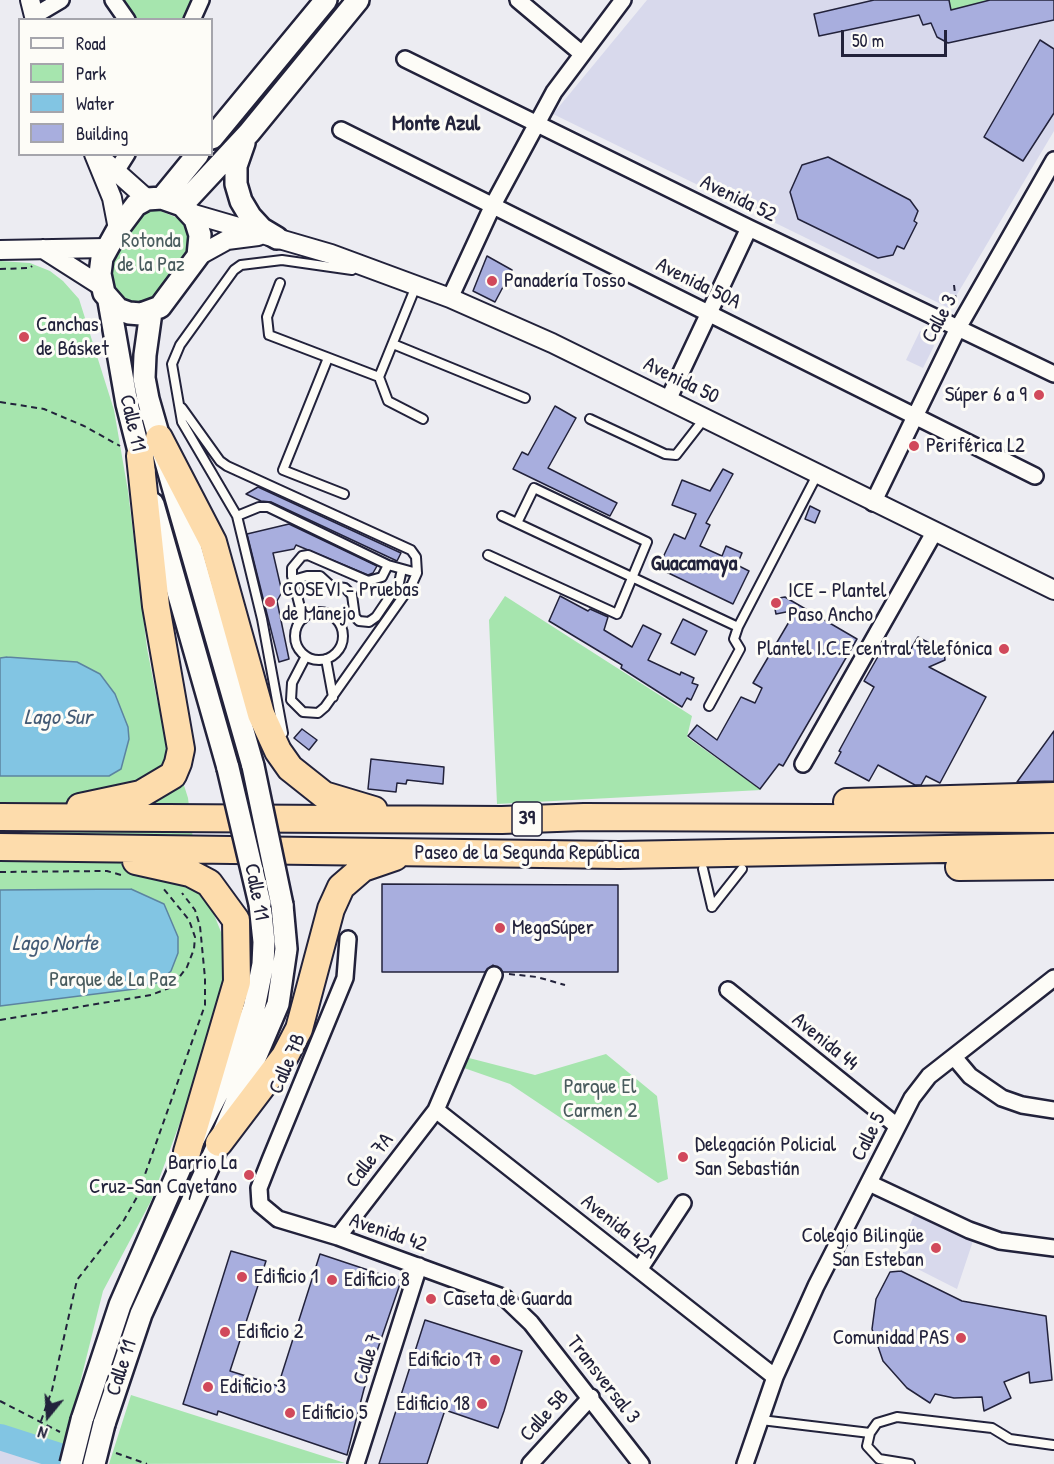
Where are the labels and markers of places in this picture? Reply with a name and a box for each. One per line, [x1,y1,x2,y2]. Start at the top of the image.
place label: Panadería Tosso [504,268,625,294]
marker: Panadería Tosso [485,274,499,288]
place label: Canchas de Básket [36,312,109,362]
marker: Canchas de Básket [17,330,31,344]
place label: Súper 6 a 9 [945,382,1027,408]
marker: Súper 6 a 9 [1032,388,1046,402]
place label: Periférica L2 [926,433,1025,459]
marker: Periférica L2 [907,439,921,453]
place label: COSEVI - Pruebas de Manejo [282,577,419,627]
place label: ICE - Plantel Paso Ancho [788,578,886,628]
marker: COSEVI - Pruebas de Manejo [263,595,277,609]
marker: ICE - Plantel Paso Ancho [769,596,783,610]
place label: Plantel I.C.E central telefónica [757,636,992,662]
marker: Plantel I.C.E central telefónica [997,642,1011,656]
place label: MegaSúper [512,915,594,941]
marker: MegaSúper [493,921,507,935]
place label: Delegación Policial San Sebastián [695,1132,836,1182]
place label: Barrio La Cruz-San Cayetano [89,1150,237,1200]
marker: Delegación Policial San Sebastián [676,1150,690,1164]
marker: Barrio La Cruz-San Cayetano [242,1168,256,1182]
place label: Colegio Bilingüe San Esteban [802,1223,924,1273]
marker: Colegio Bilingüe San Esteban [929,1241,943,1255]
place label: Edificio 1 [254,1264,318,1290]
place label: Edificio 8 [344,1267,410,1293]
marker: Edificio 1 [235,1270,249,1284]
marker: Edificio 8 [325,1273,339,1287]
place label: Caseta de Guarda [443,1286,572,1312]
marker: Caseta de Guarda [424,1292,438,1306]
place label: Edificio 2 [237,1319,304,1345]
marker: Edificio 2 [218,1325,232,1339]
place label: Comunidad PAS [833,1325,949,1351]
marker: Comunidad PAS [954,1331,968,1345]
place label: Edificio 17 [408,1347,483,1373]
marker: Edificio 17 [488,1353,502,1367]
place label: Edificio 3 [220,1374,286,1400]
marker: Edificio 3 [201,1380,215,1394]
place label: Edificio 18 [397,1391,470,1417]
marker: Edificio 18 [475,1397,489,1411]
place label: Edificio 5 [302,1400,368,1426]
marker: Edificio 5 [283,1406,297,1420]

